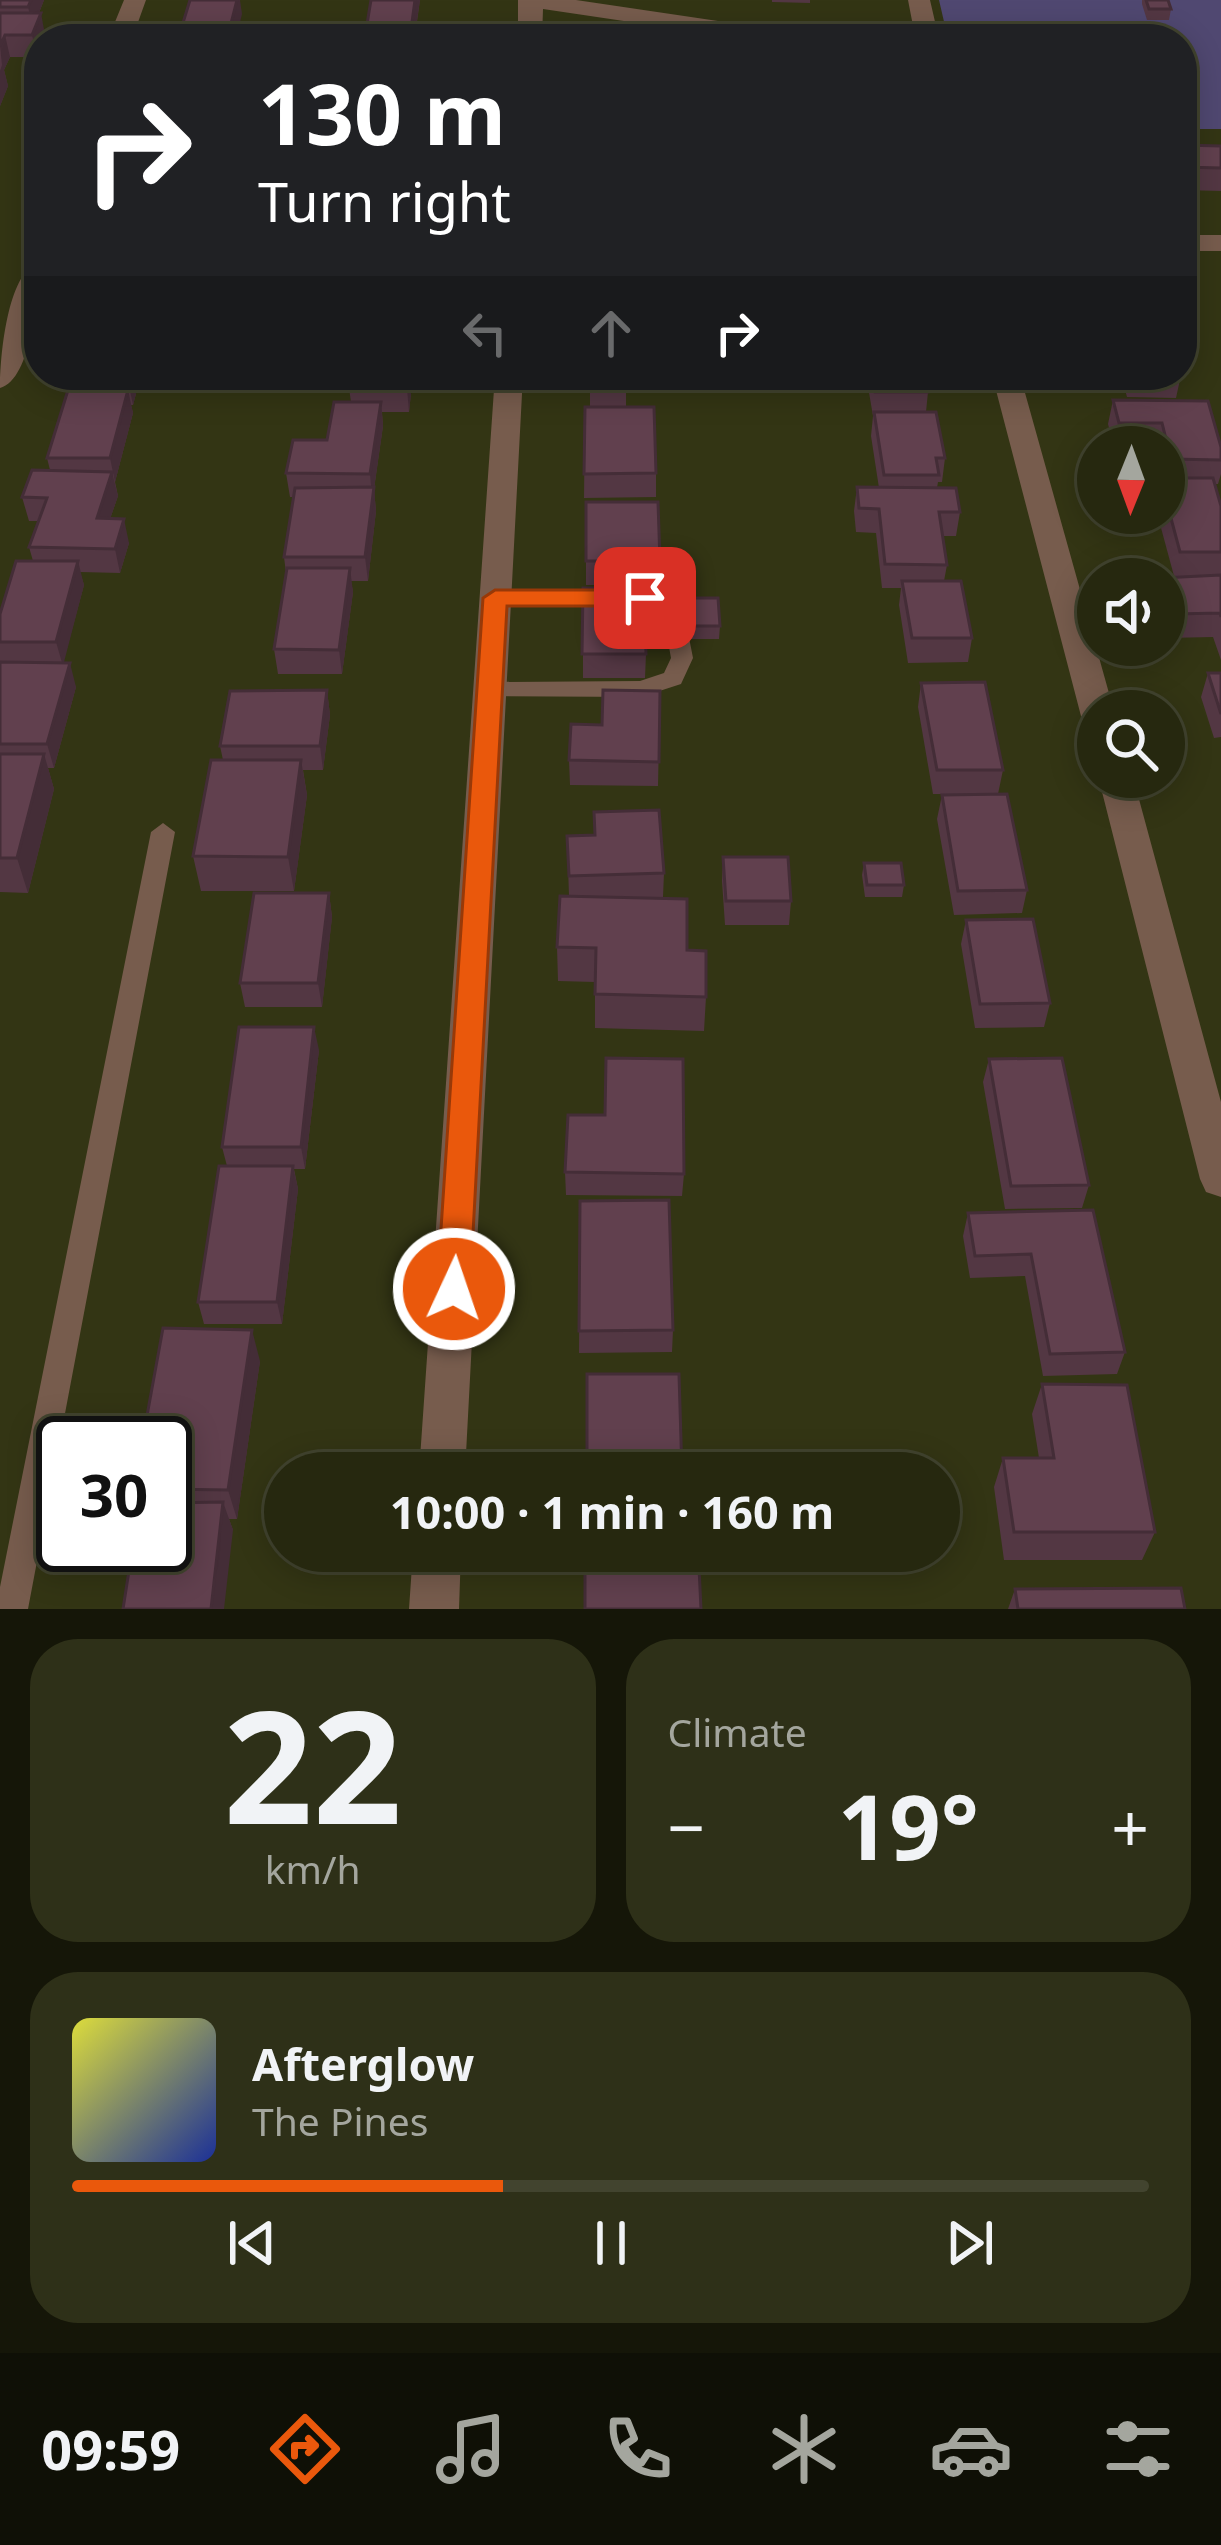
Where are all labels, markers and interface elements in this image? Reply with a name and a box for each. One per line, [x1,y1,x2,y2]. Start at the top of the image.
text: 130 m [258,55,506,170]
icon: right [60,72,216,228]
text: Turn right [258,164,511,238]
icon: left [452,300,518,366]
icon: ahead [578,300,644,366]
icon: right [704,300,770,366]
north arrow [1077,426,1185,534]
map controls [1077,426,1185,798]
pin [594,547,696,649]
button: sound [1077,558,1185,666]
icon: arrive [612,565,678,631]
button: search [1077,690,1185,798]
position arrow [391,1226,517,1352]
speed limit sign: 30 [36,1416,192,1572]
text: 10:00 · 1 min · 160 m [390,1481,834,1542]
text: 22 [224,1657,402,1870]
text: Climate [668,1705,807,1758]
text: 19° [838,1764,979,1886]
text: − [668,1781,705,1871]
text: + [1111,1781,1149,1871]
text: km/h [265,1842,361,1895]
text: Afterglow [252,2033,474,2094]
text: The Pines [252,2094,428,2147]
icon: previous [219,2210,285,2276]
icon: pause [578,2210,644,2276]
icon: next [937,2210,1003,2276]
icon: directions [263,2407,347,2491]
icon: music [429,2407,513,2491]
icon: phone [596,2407,680,2491]
icon: climate [762,2407,846,2491]
icon: car [929,2407,1013,2491]
icon: filters [1096,2407,1180,2491]
text: 09:59 [41,2412,180,2486]

